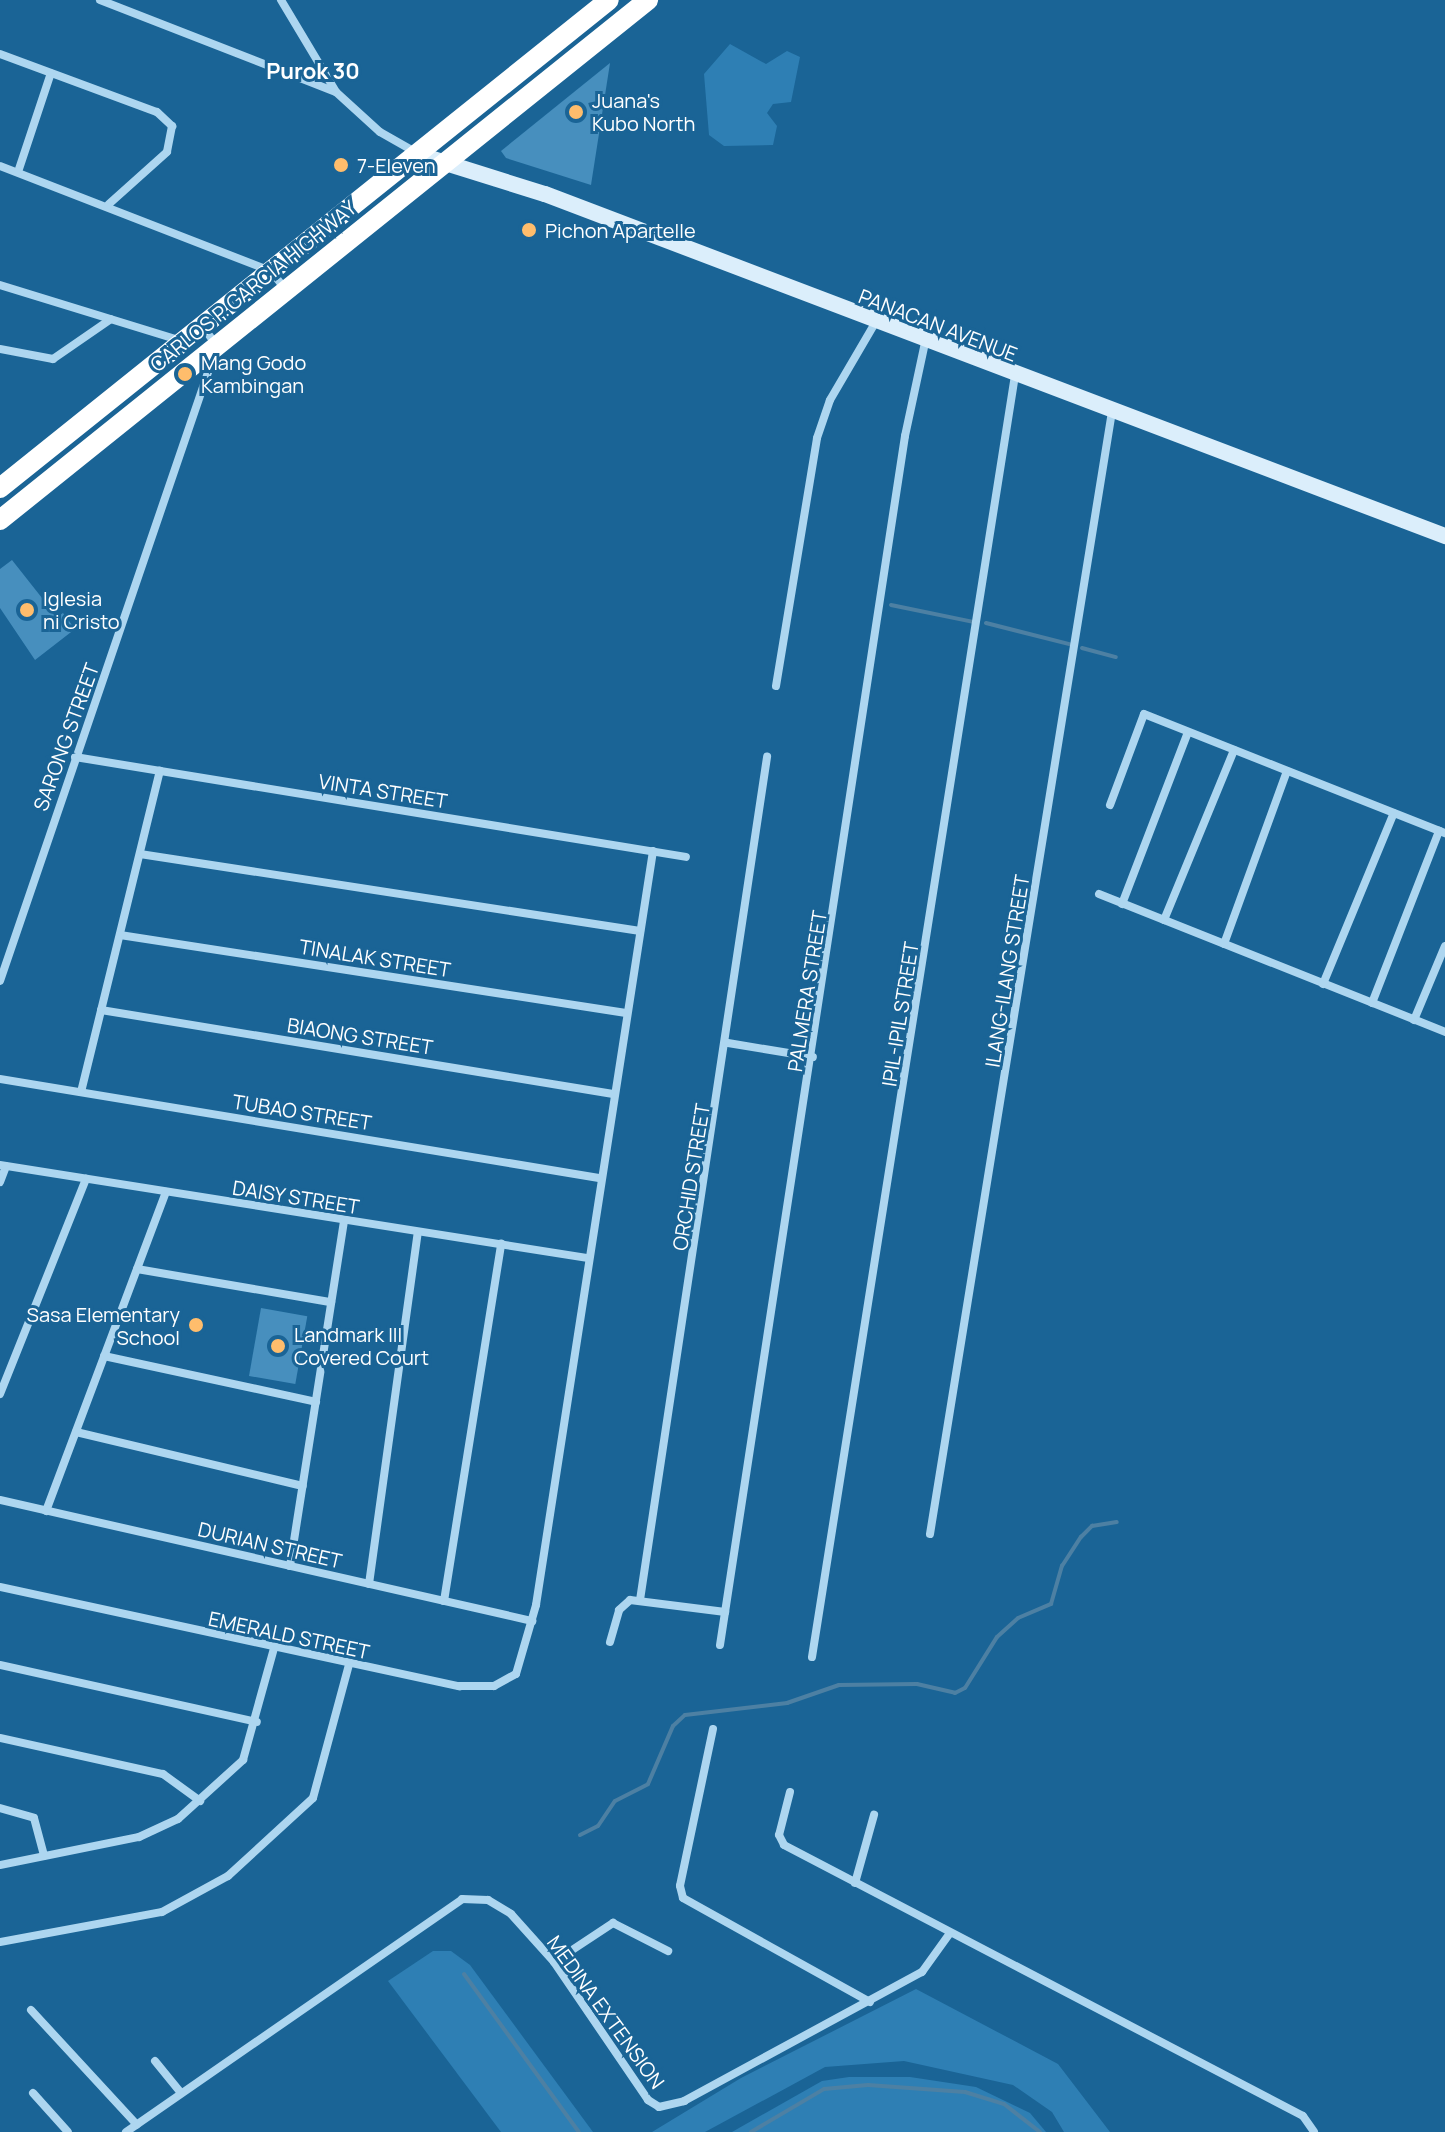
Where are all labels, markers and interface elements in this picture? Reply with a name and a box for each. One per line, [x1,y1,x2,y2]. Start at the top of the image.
district label: Purok 30 [266,59,360,85]
place label: Juana's Kubo North [592,88,695,135]
marker: Juana's Kubo North [567,103,585,121]
place label: 7-Eleven [357,153,436,177]
marker: 7-Eleven [332,156,350,174]
street label: CARLOS P. GARCIA HIGHWAY [145,195,361,377]
place label: Pichon Apartelle [545,218,696,242]
marker: Pichon Apartelle [520,221,538,239]
street label: PANACAN AVENUE [855,284,1021,366]
place label: Mang Godo Kambingan [201,350,306,397]
marker: Mang Godo Kambingan [176,365,194,383]
place label: Iglesia ni Cristo [43,586,120,633]
marker: Iglesia ni Cristo [18,601,36,619]
street label: SARONG STREET [28,660,104,814]
street label: VINTA STREET [317,769,449,813]
street label: ILANG-ILANG STREET [980,873,1034,1069]
street label: PALMERA STREET [782,909,832,1073]
street label: TINALAK STREET [297,934,453,982]
street label: IPIL-IPIL STREET [877,939,923,1089]
street label: BIAONG STREET [285,1013,435,1059]
street label: TUBAO STREET [231,1089,373,1135]
street label: ORCHID STREET [668,1102,714,1252]
street label: DAISY STREET [231,1175,361,1219]
place label: Sasa Elementary School [27,1302,180,1349]
marker: Sasa Elementary School [187,1316,205,1334]
place label: Landmark III Covered Court [294,1322,429,1369]
marker: Landmark III Covered Court [269,1337,287,1355]
street label: DURIAN STREET [196,1517,344,1573]
street label: EMERALD STREET [206,1606,372,1664]
street label: MEDINA EXTENSION [542,1931,670,2093]

